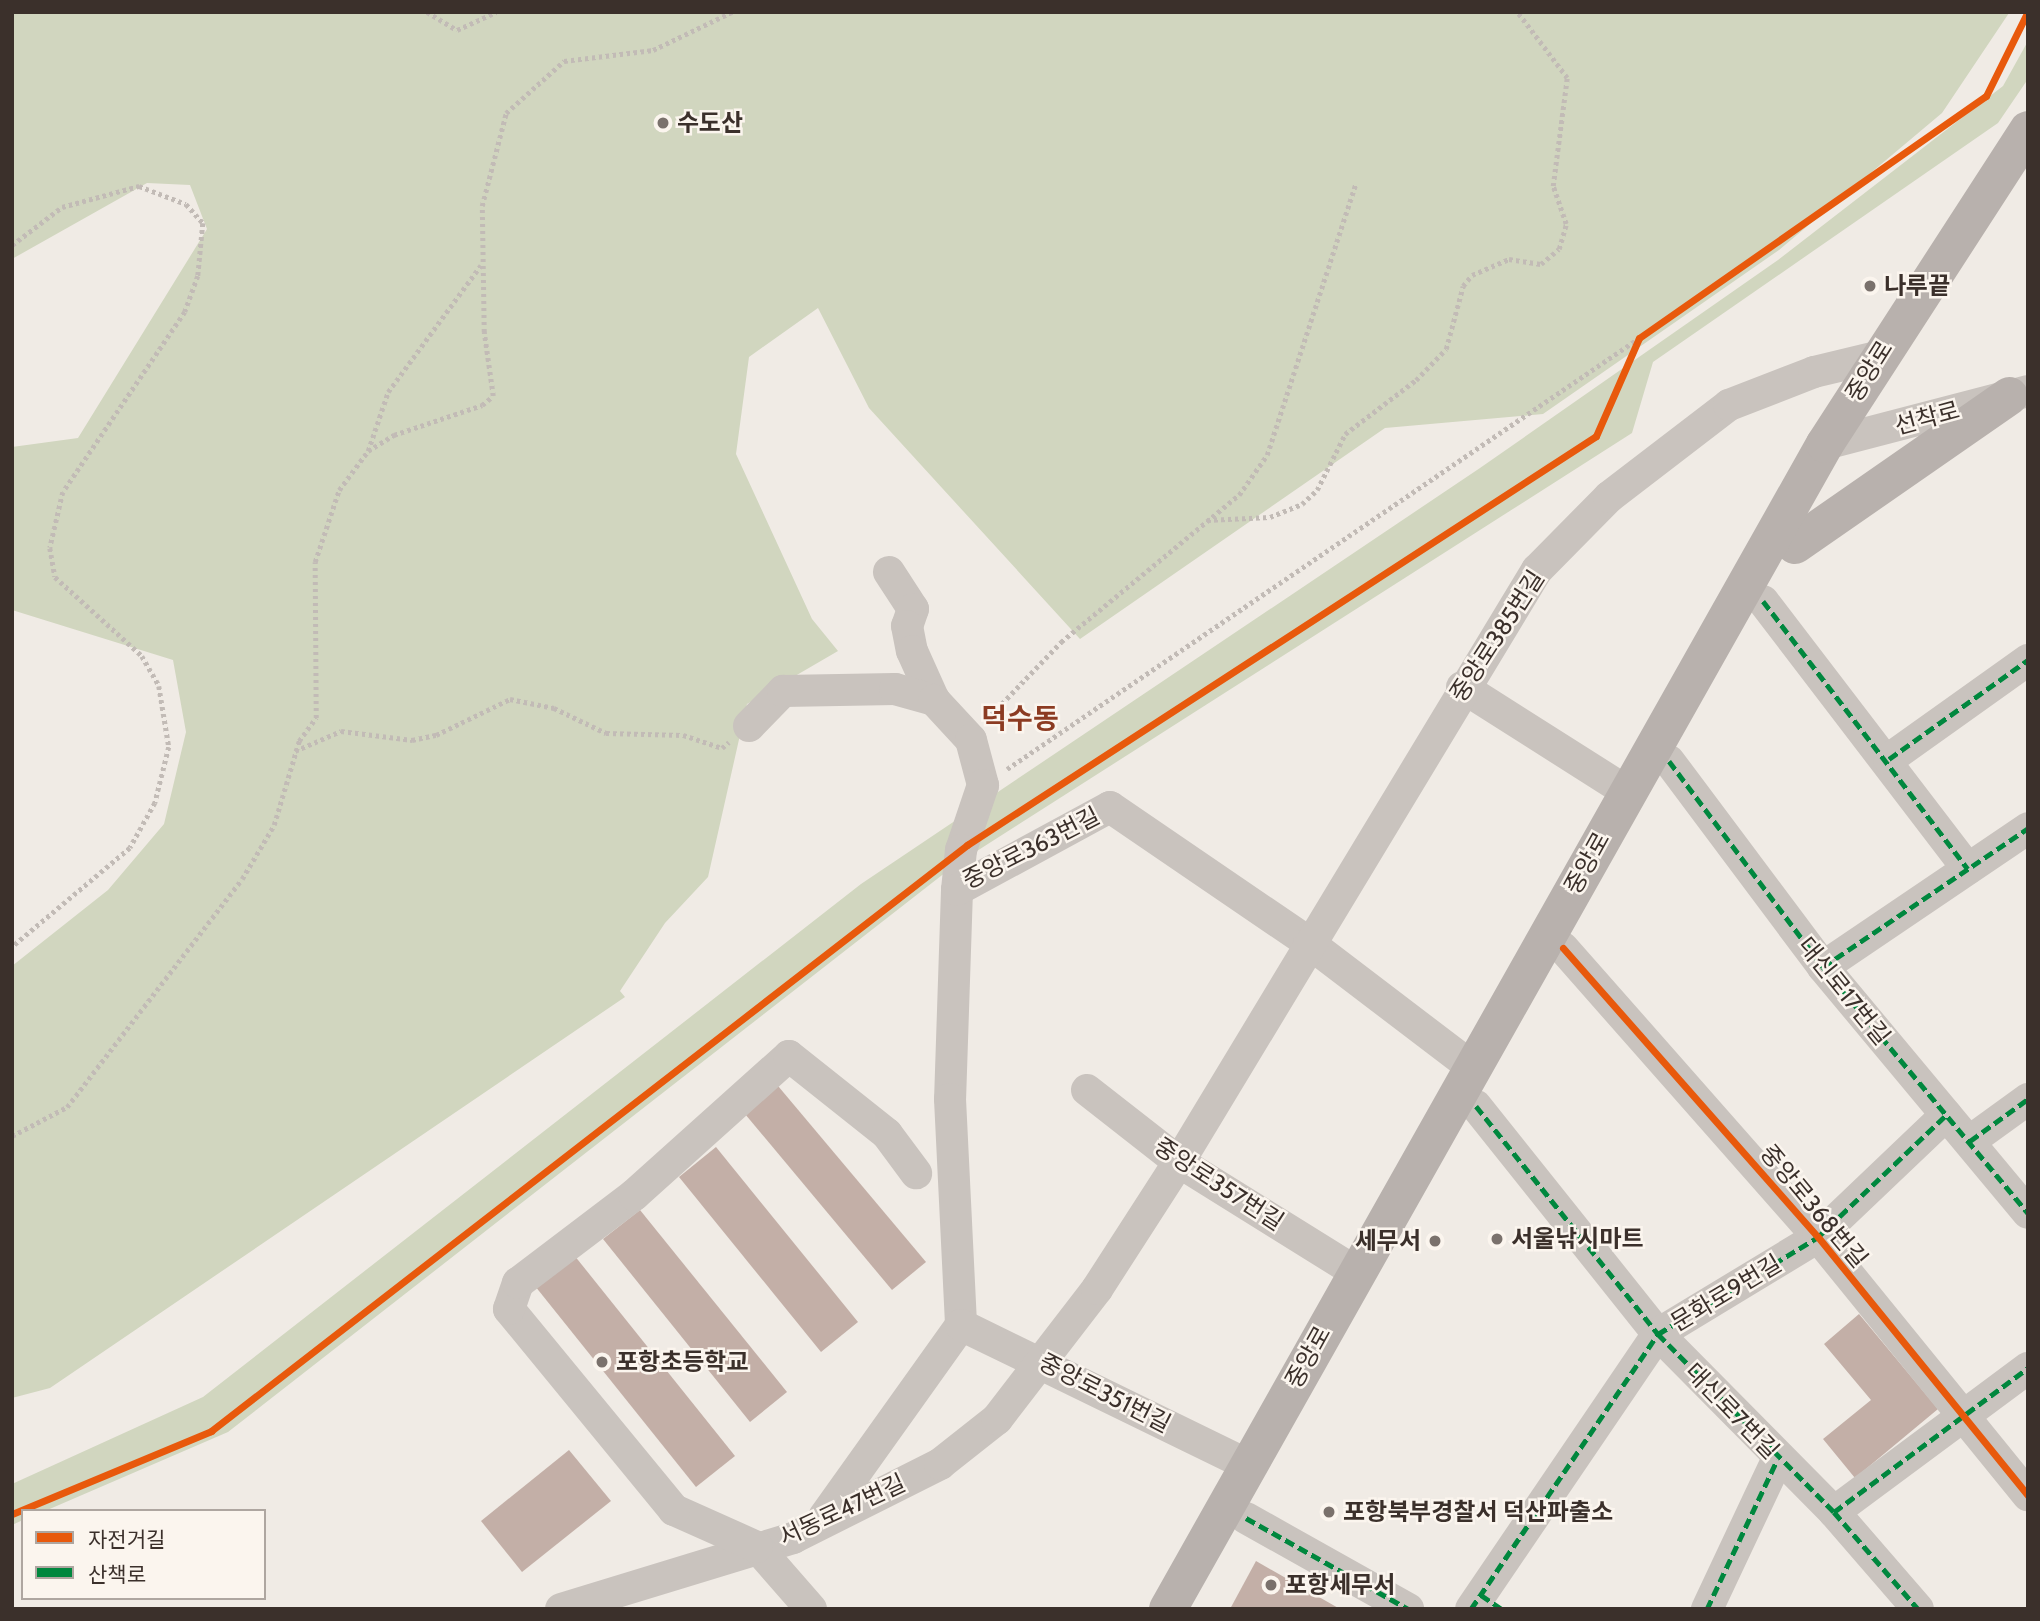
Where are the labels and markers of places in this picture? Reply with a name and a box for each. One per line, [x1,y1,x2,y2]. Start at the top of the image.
place label: 수도산 [677,109,743,137]
marker: 수도산 [655,115,671,131]
place label: 나루끝 [1884,272,1950,300]
marker: 나루끝 [1862,278,1878,294]
place label: 서울낚시마트 [1511,1225,1643,1253]
place label: 세무서 [1355,1227,1421,1255]
marker: 서울낚시마트 [1489,1231,1505,1247]
marker: 세무서 [1427,1233,1443,1249]
place label: 포항초등학교 [616,1348,748,1376]
marker: 포항초등학교 [594,1354,610,1370]
place label: 포항북부경찰서 덕산파출소 [1343,1498,1613,1526]
marker: 포항북부경찰서 덕산파출소 [1321,1504,1337,1520]
place label: 포항세무서 [1285,1571,1395,1599]
marker: 포항세무서 [1263,1577,1279,1593]

